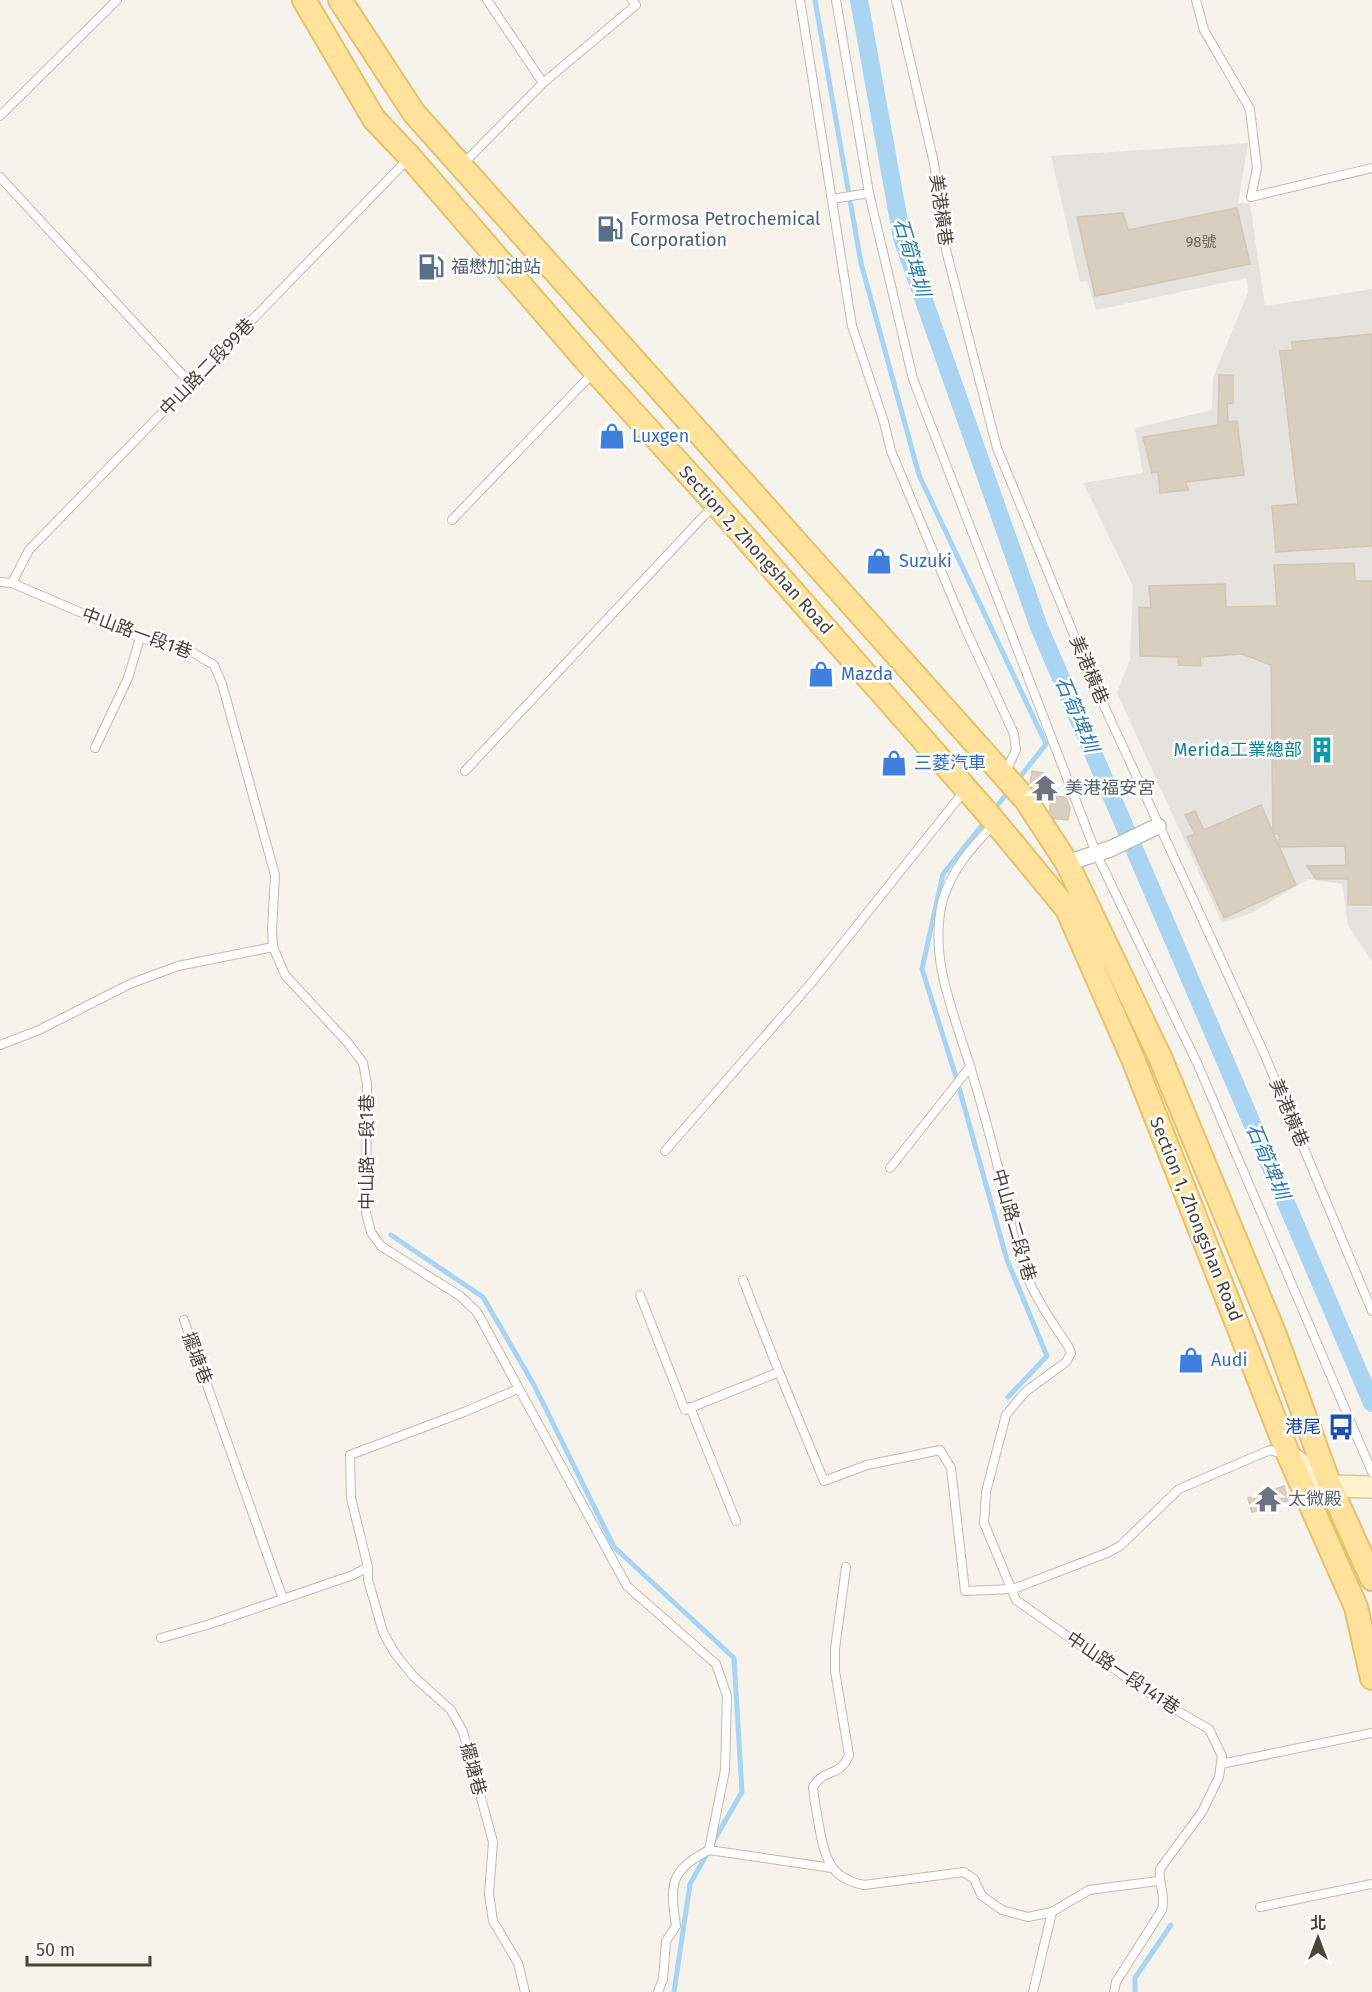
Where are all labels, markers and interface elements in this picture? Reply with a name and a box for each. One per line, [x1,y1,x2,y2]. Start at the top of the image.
street label: 美港橫巷 [925,173,957,247]
place label: Formosa Petrochemical Corporation [630,208,820,251]
fuel station icon: Formosa Petrochemical Corporation [595,214,625,244]
water label: 石筍埤圳 [889,215,936,302]
house number: 98號 [1185,233,1217,251]
fuel station icon: 福懋加油站 [416,252,446,282]
place label: 福懋加油站 [451,256,541,278]
street label: 中山路二段99巷 [155,314,259,420]
shop icon: Luxgen [597,421,627,451]
place label: Luxgen [632,425,689,447]
street label: Section 2, Zhongshan Road [674,461,838,639]
shop icon: Suzuki [864,546,894,576]
place label: Suzuki [899,550,952,572]
street label: 中山路一段1巷 [79,603,195,663]
street label: 美港橫巷 [1065,633,1113,707]
shop icon: Mazda [806,659,836,689]
place label: Mazda [841,663,893,685]
water label: 石筍埤圳 [1050,672,1105,758]
building icon: Merida工業總部 [1307,735,1337,765]
place label: Merida工業總部 [1174,739,1302,761]
shop icon: 三菱汽車 [879,748,909,778]
place label: 三菱汽車 [914,752,986,774]
temple icon: 美港福安宮 [1030,773,1060,803]
place label: 美港福安宮 [1065,777,1155,799]
street label: 美港橫巷 [1265,1076,1313,1150]
street label: 中山路一段1巷 [356,1094,378,1210]
street label: Section 1, Zhongshan Road [1145,1114,1247,1324]
water label: 石筍埤圳 [1241,1119,1296,1205]
street label: 中山路二段1巷 [987,1166,1041,1284]
street label: 擺塘巷 [177,1329,217,1387]
shop icon: Audi [1176,1345,1206,1375]
place label: Audi [1211,1349,1248,1371]
bus stop icon: 港尾 [1326,1412,1356,1442]
place label: 港尾 [1285,1416,1321,1438]
temple icon: 太微殿 [1253,1484,1283,1514]
place label: 太微殿 [1288,1488,1342,1510]
street label: 中山路一段141巷 [1062,1627,1184,1719]
street label: 擺塘巷 [455,1740,491,1798]
north arrow [1288,1908,1348,1968]
text: 北 [1310,1914,1326,1933]
scale bar [27,1929,150,1967]
text: 50 m [36,1939,75,1961]

